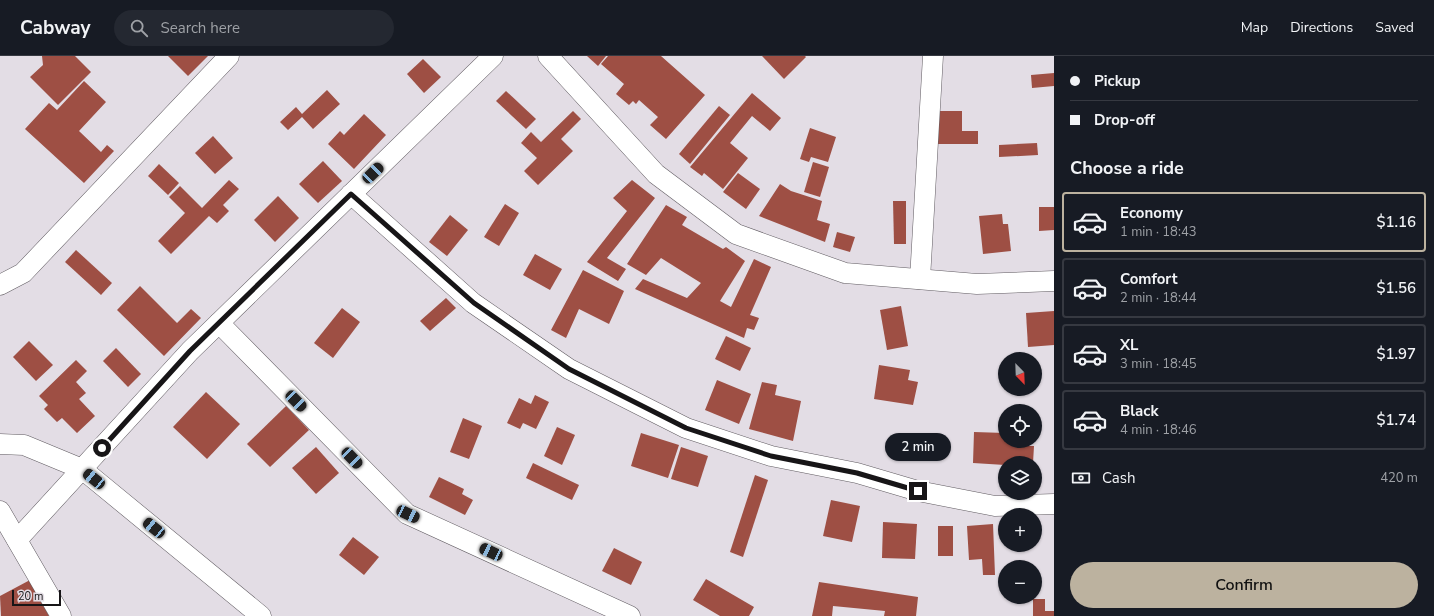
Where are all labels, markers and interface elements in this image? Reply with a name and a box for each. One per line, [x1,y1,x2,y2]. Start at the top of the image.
search box [114,10,394,46]
text: Cabway [20,15,90,41]
icon: search [128,17,150,39]
text: Search here [160,18,240,38]
text: Map [1241,18,1268,37]
text: Directions [1290,18,1353,37]
text: Saved [1375,18,1414,37]
text: Pickup [1094,71,1140,91]
text: Drop-off [1094,110,1155,130]
text: Choose a ride [1070,156,1184,180]
car [360,160,386,186]
text: Economy [1120,203,1183,223]
icon: car [1072,204,1108,240]
text: $1.16 [1376,212,1416,232]
text: 1 min · 18:43 [1120,223,1196,241]
text: Comfort [1120,269,1177,289]
icon: car [1072,270,1108,306]
text: $1.56 [1376,278,1416,298]
text: 2 min · 18:44 [1120,289,1196,307]
text: XL [1120,335,1139,355]
icon: car [1072,336,1108,372]
text: $1.97 [1376,344,1416,364]
north arrow [998,352,1042,396]
map controls [998,352,1042,604]
text: 3 min · 18:45 [1120,355,1196,373]
car [283,388,309,414]
text: Black [1120,401,1158,421]
icon: car [1072,402,1108,438]
button: locate [998,404,1042,448]
text: $1.74 [1376,410,1416,430]
text: 4 min · 18:46 [1120,421,1196,439]
callout: 2 min [885,433,951,461]
text: 2 min [901,438,935,456]
route start [93,439,111,457]
car [339,445,365,471]
button: layers [998,456,1042,500]
car [81,467,107,491]
icon: cash [1070,467,1092,489]
text: Cash [1102,468,1136,488]
text: 420 m [1380,469,1418,487]
route end [909,482,927,500]
car [395,503,421,525]
button: + [998,508,1042,552]
car [141,516,167,540]
car [478,541,504,563]
button: − [998,560,1042,604]
button: Confirm [1070,562,1418,608]
scale bar [12,588,61,607]
text: 20 m [18,589,43,604]

